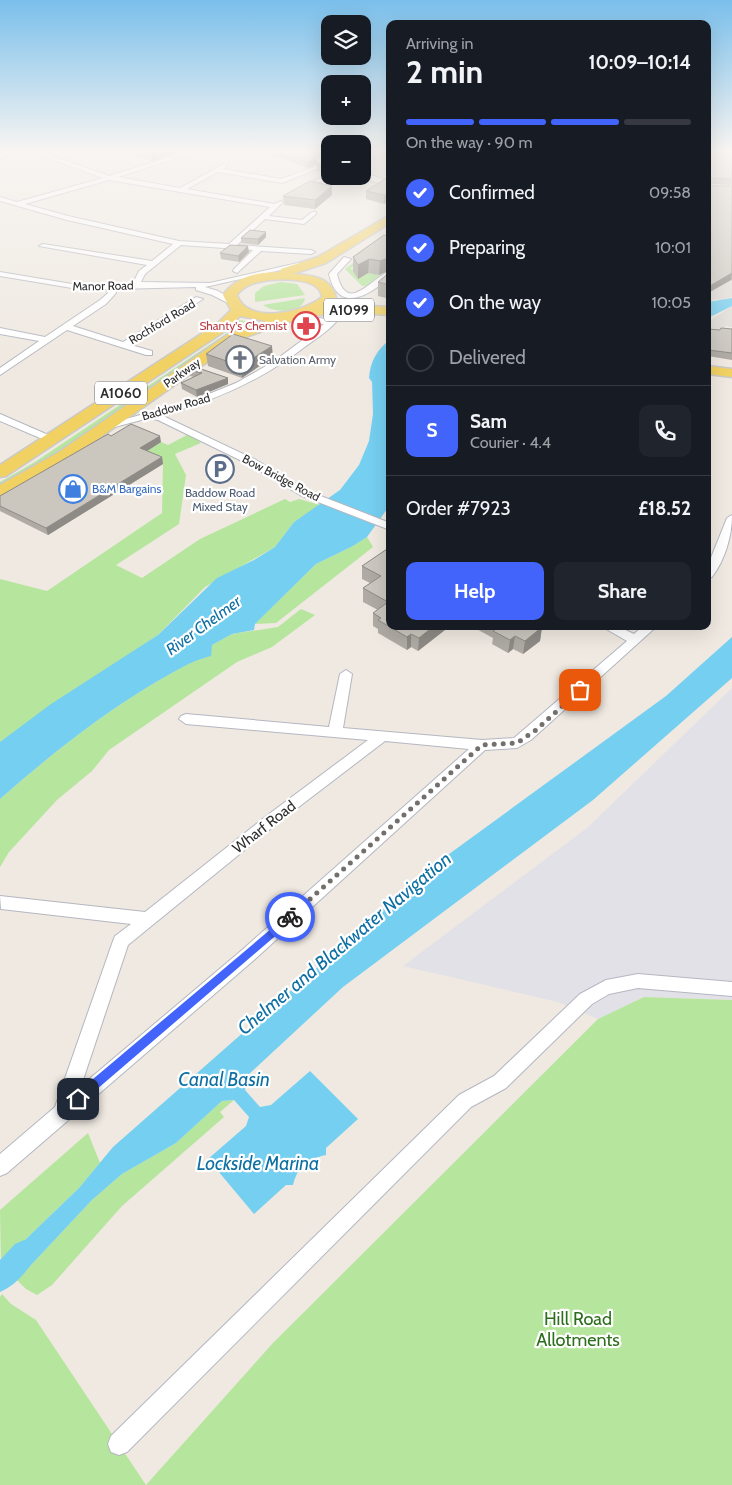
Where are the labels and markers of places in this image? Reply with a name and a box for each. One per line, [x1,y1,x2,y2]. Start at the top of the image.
pharmacy icon: Shanty's Chemist [291,311,321,341]
place label: Shanty's Chemist [199,318,287,333]
church icon: Salvation Army [225,345,255,375]
place label: Salvation Army [259,352,336,367]
parking icon: Baddow Road Mixed Stay [205,454,235,484]
shop icon: B&M Bargains [58,474,88,504]
place label: B&M Bargains [92,481,162,496]
place label: Baddow Road Mixed Stay [185,485,255,514]
pin [559,669,601,711]
pin [57,1078,99,1120]

